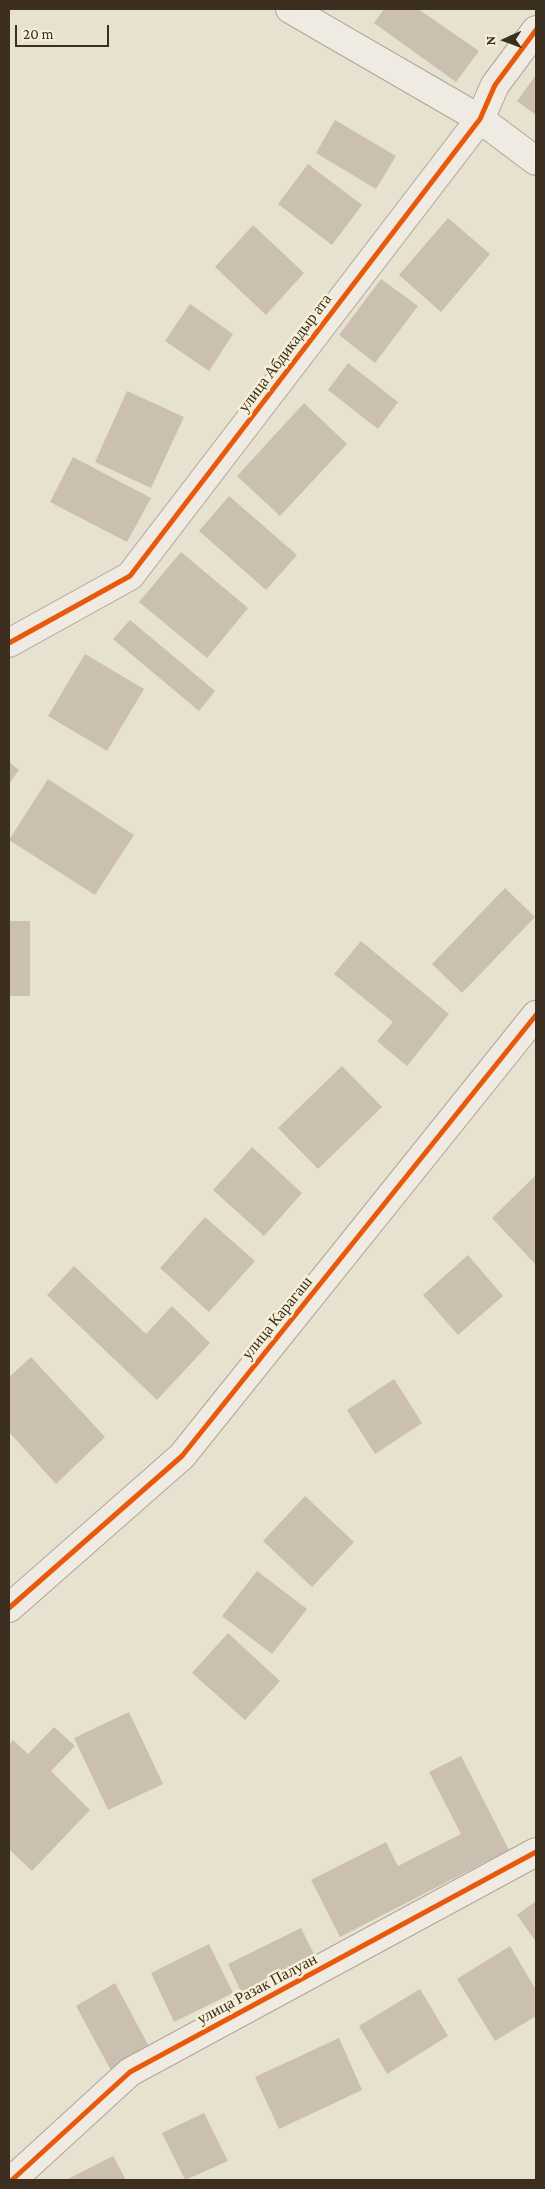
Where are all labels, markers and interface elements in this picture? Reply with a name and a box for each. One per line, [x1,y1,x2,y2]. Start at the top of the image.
scale bar [18,15,111,47]
north arrow [480,15,530,65]
text: 20 m [23,26,54,42]
text: N [482,35,498,46]
street label: улица Абдикадыр ата [234,290,336,416]
street label: улица Карагаш [238,1273,316,1363]
street label: улица Разак Палуан [194,1949,320,2029]

